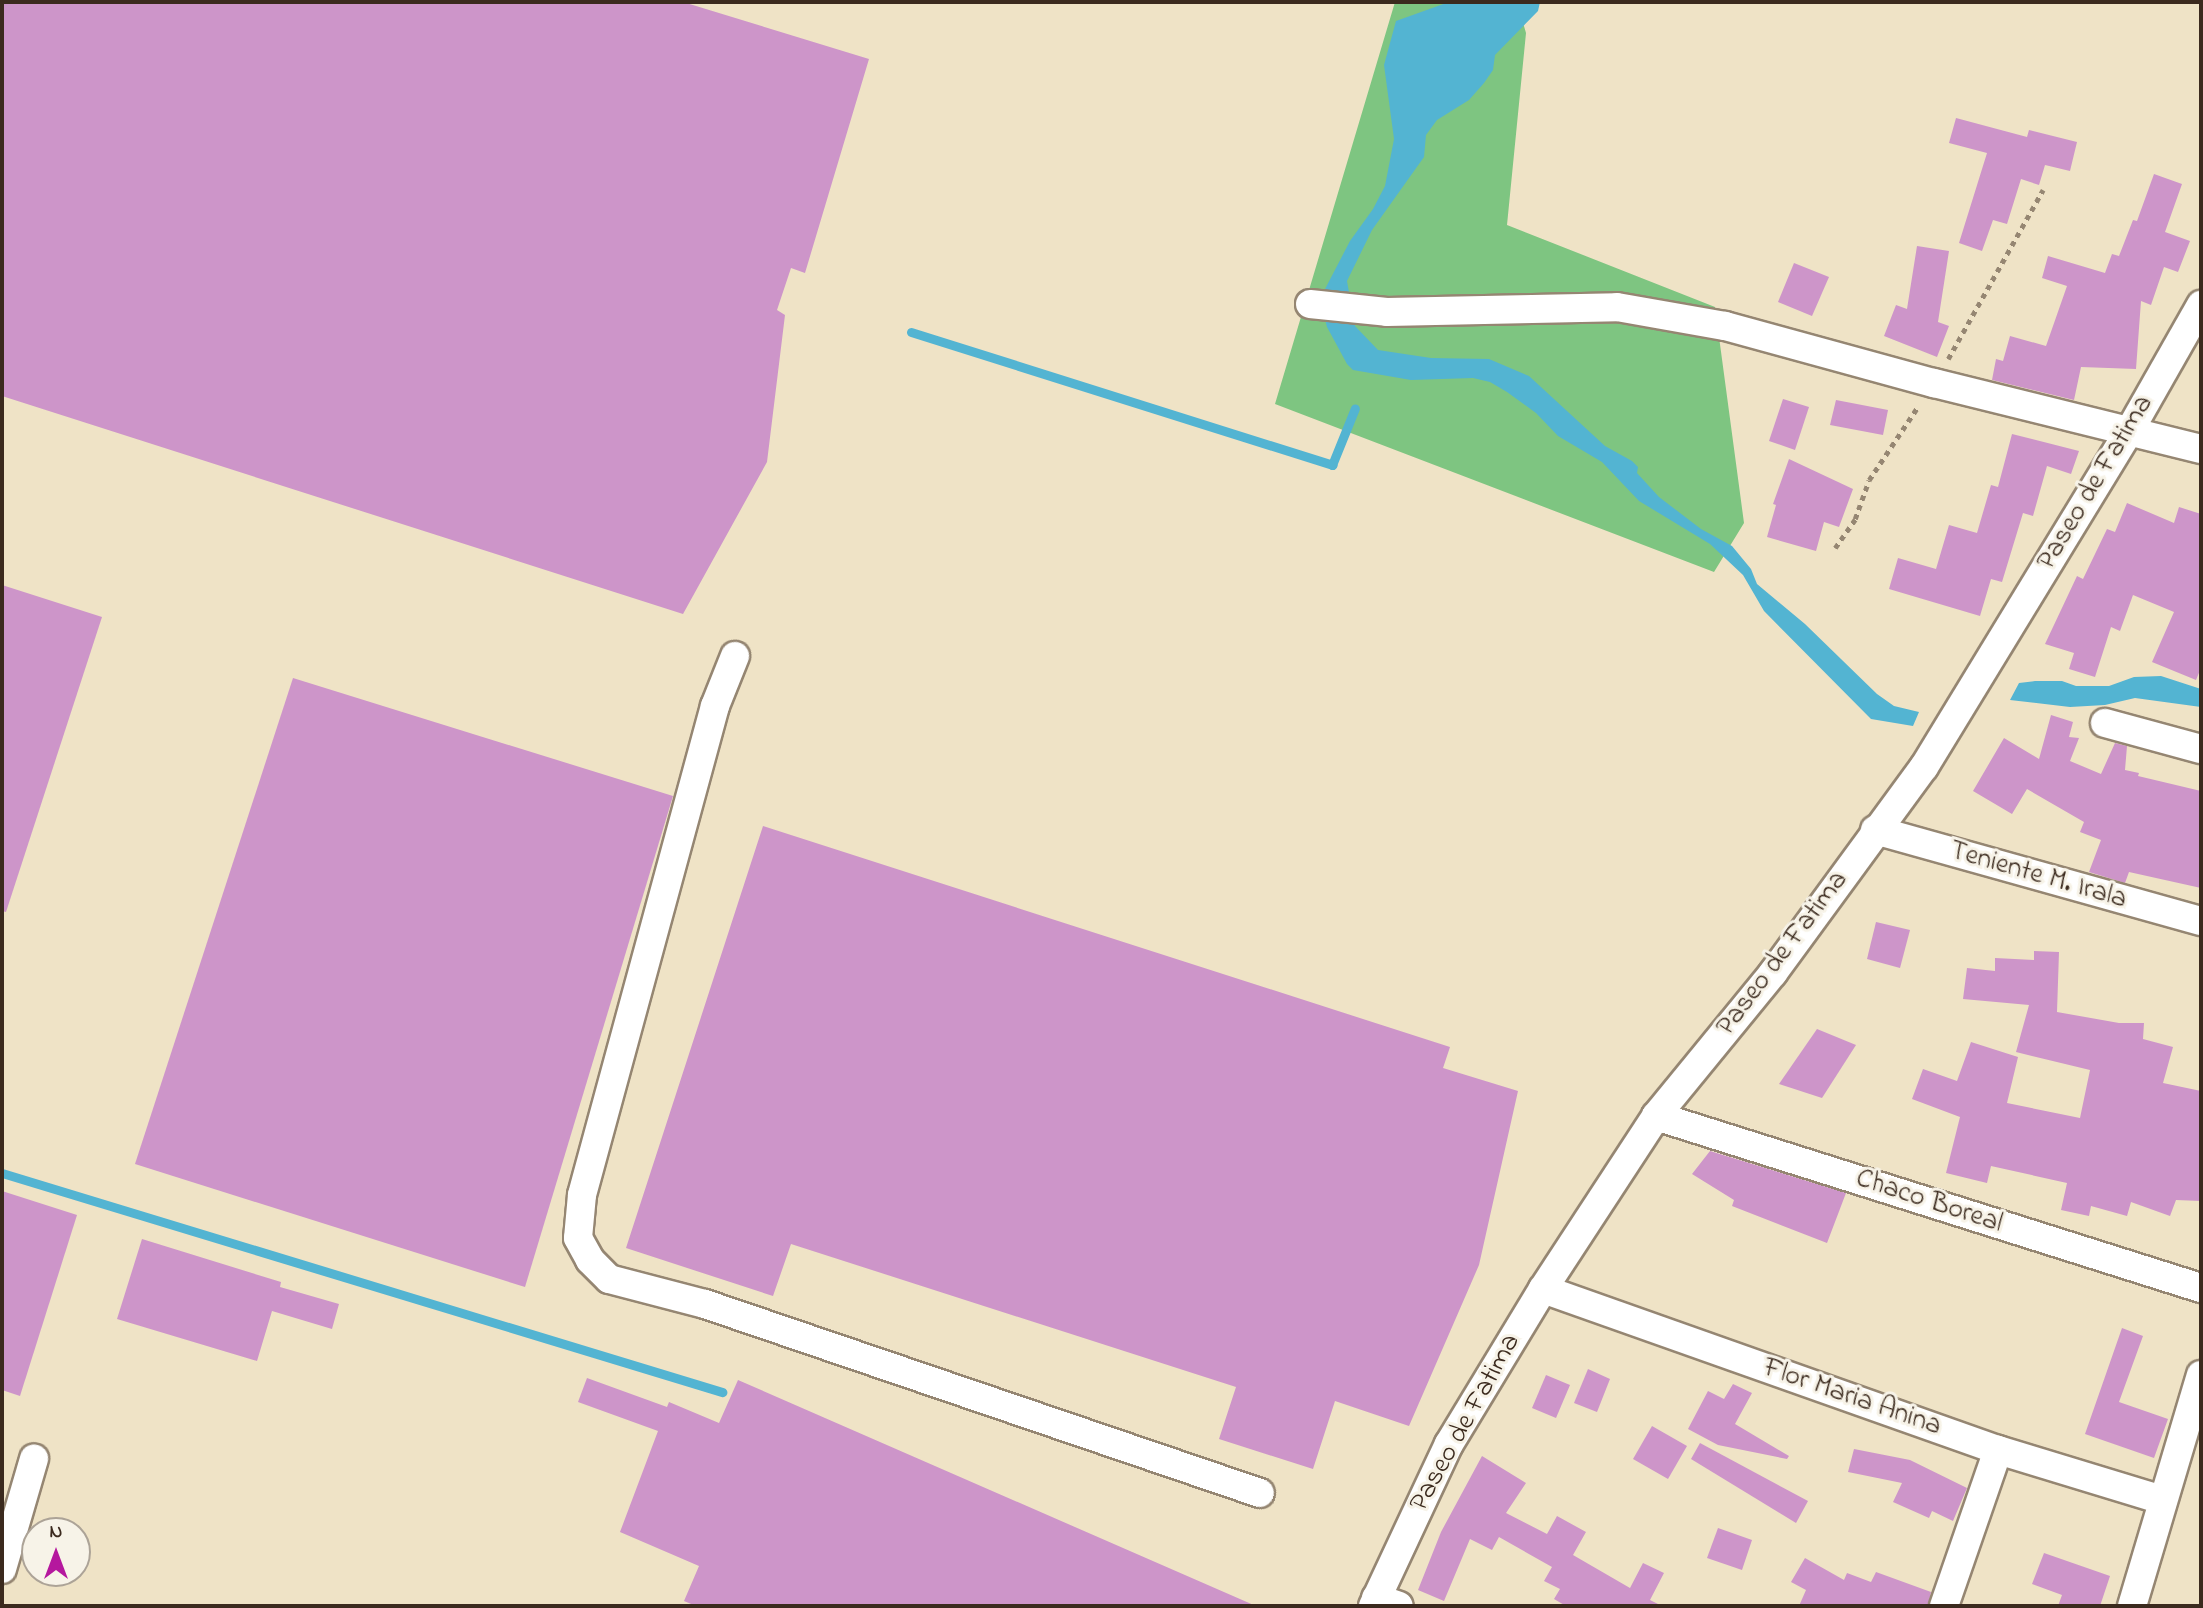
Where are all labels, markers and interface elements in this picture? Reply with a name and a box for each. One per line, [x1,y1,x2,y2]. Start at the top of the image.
street label: Paseo de Fatima [2031,390,2161,576]
street label: Teniente M. Irala [1946,835,2130,917]
street label: Paseo de Fatima [1710,865,1856,1043]
street label: Chaco Boreal [1851,1163,2007,1241]
street label: Paseo de Fatima [1403,1328,1529,1518]
street label: Flor Maria Anina [1759,1352,1945,1444]
north arrow [21,1517,91,1587]
text: N [50,1519,62,1546]

